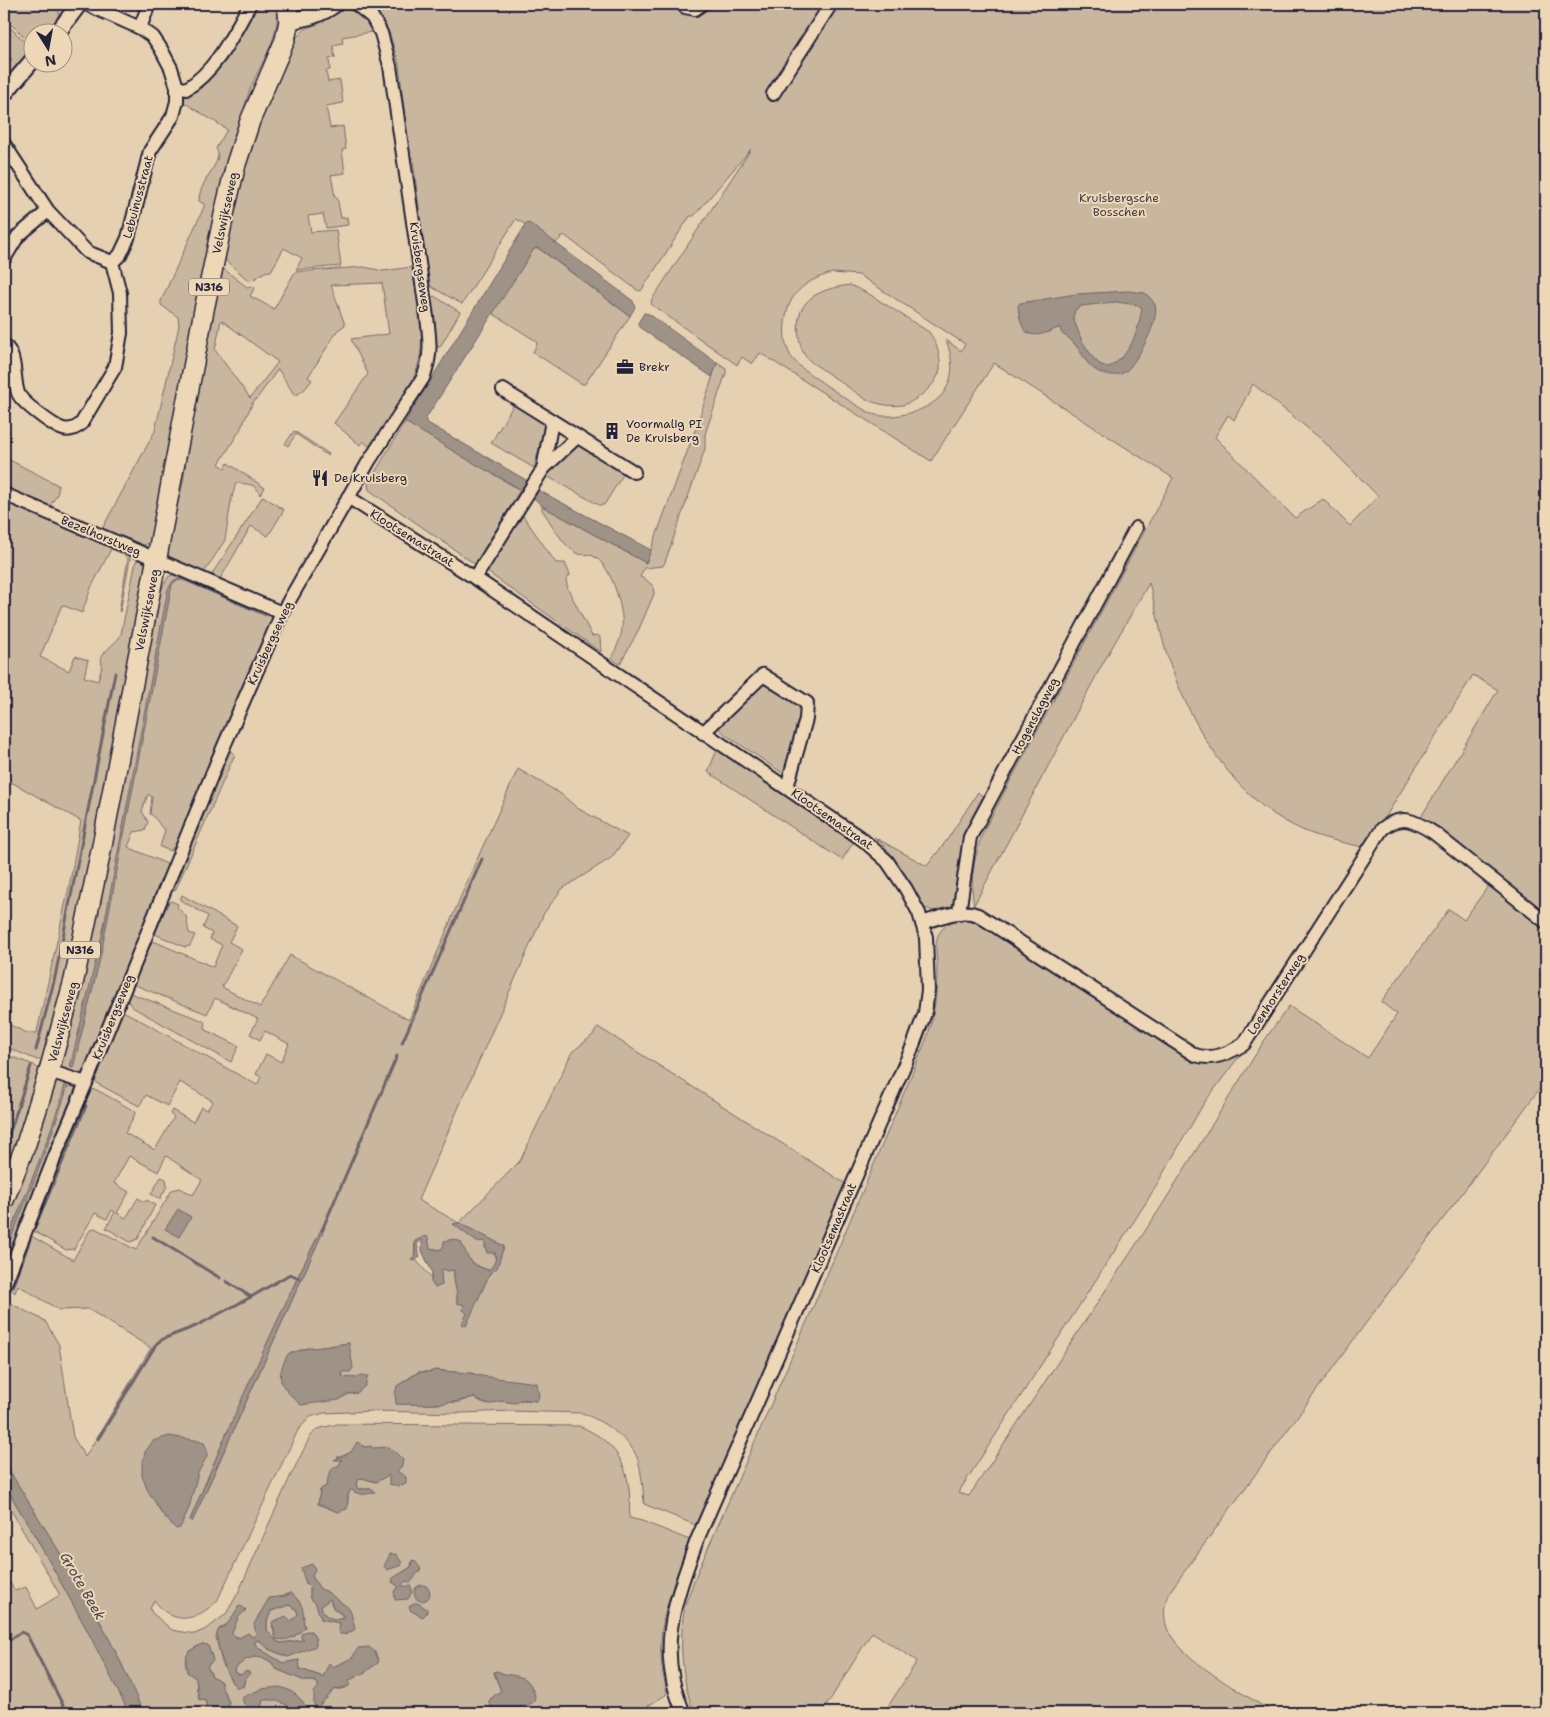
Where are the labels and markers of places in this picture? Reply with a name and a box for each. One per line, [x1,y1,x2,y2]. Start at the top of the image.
office icon: Brekr [615,357,635,377]
place label: Brekr [639,359,670,375]
place label: Voormalig PI De Kruisberg [626,416,702,446]
building icon: Voormalig PI De Kruisberg [602,421,622,441]
restaurant icon: De Kruisberg [310,468,330,488]
place label: De Kruisberg [334,470,407,486]

